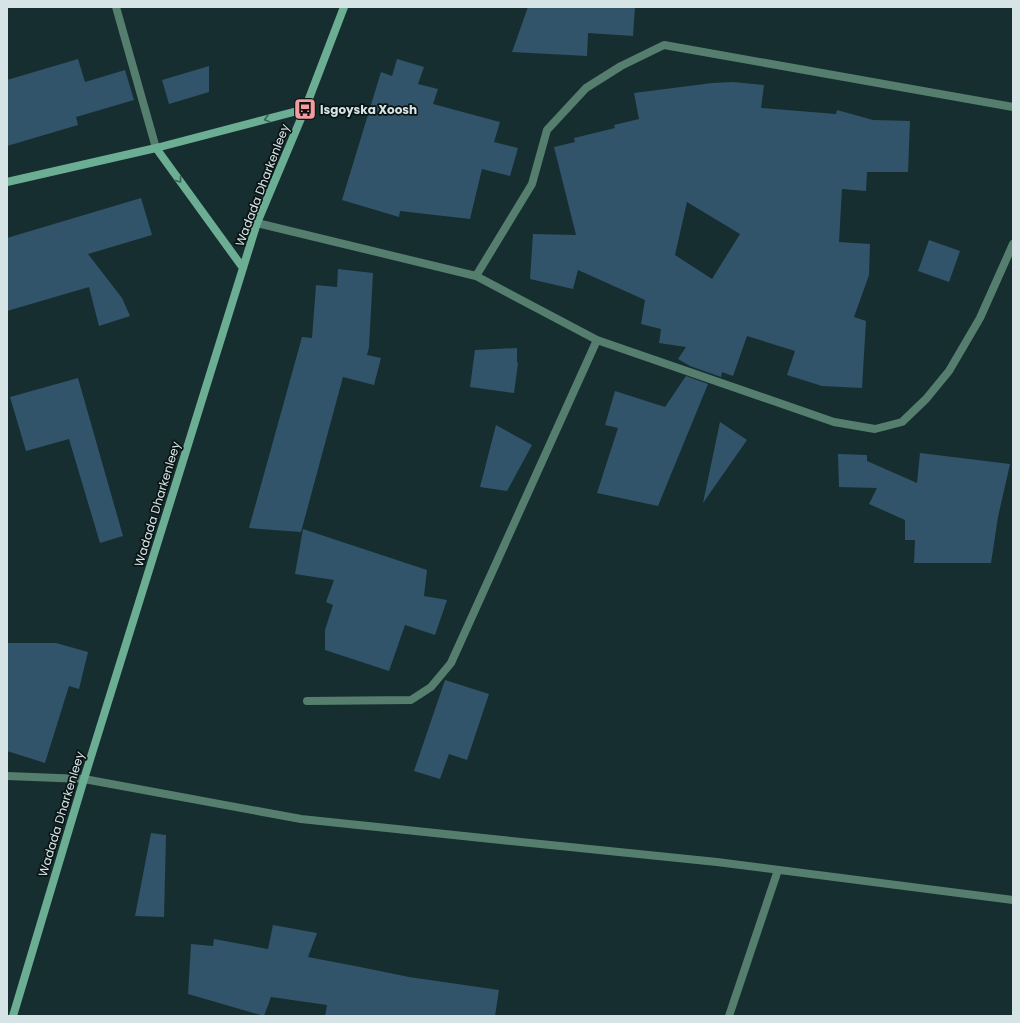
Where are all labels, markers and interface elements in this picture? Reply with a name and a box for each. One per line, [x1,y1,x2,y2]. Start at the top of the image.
bus stop icon: Isgoyska Xoosh [292,96,318,122]
place label: Isgoyska Xoosh [320,101,417,118]
one-way arrow [264,114,271,123]
street label: Wadada Dharkenleey [231,121,293,249]
one-way arrow [174,176,181,183]
street label: Wadada Dharkenleey [130,439,184,569]
street label: Wadada Dharkenleey [34,749,88,879]

